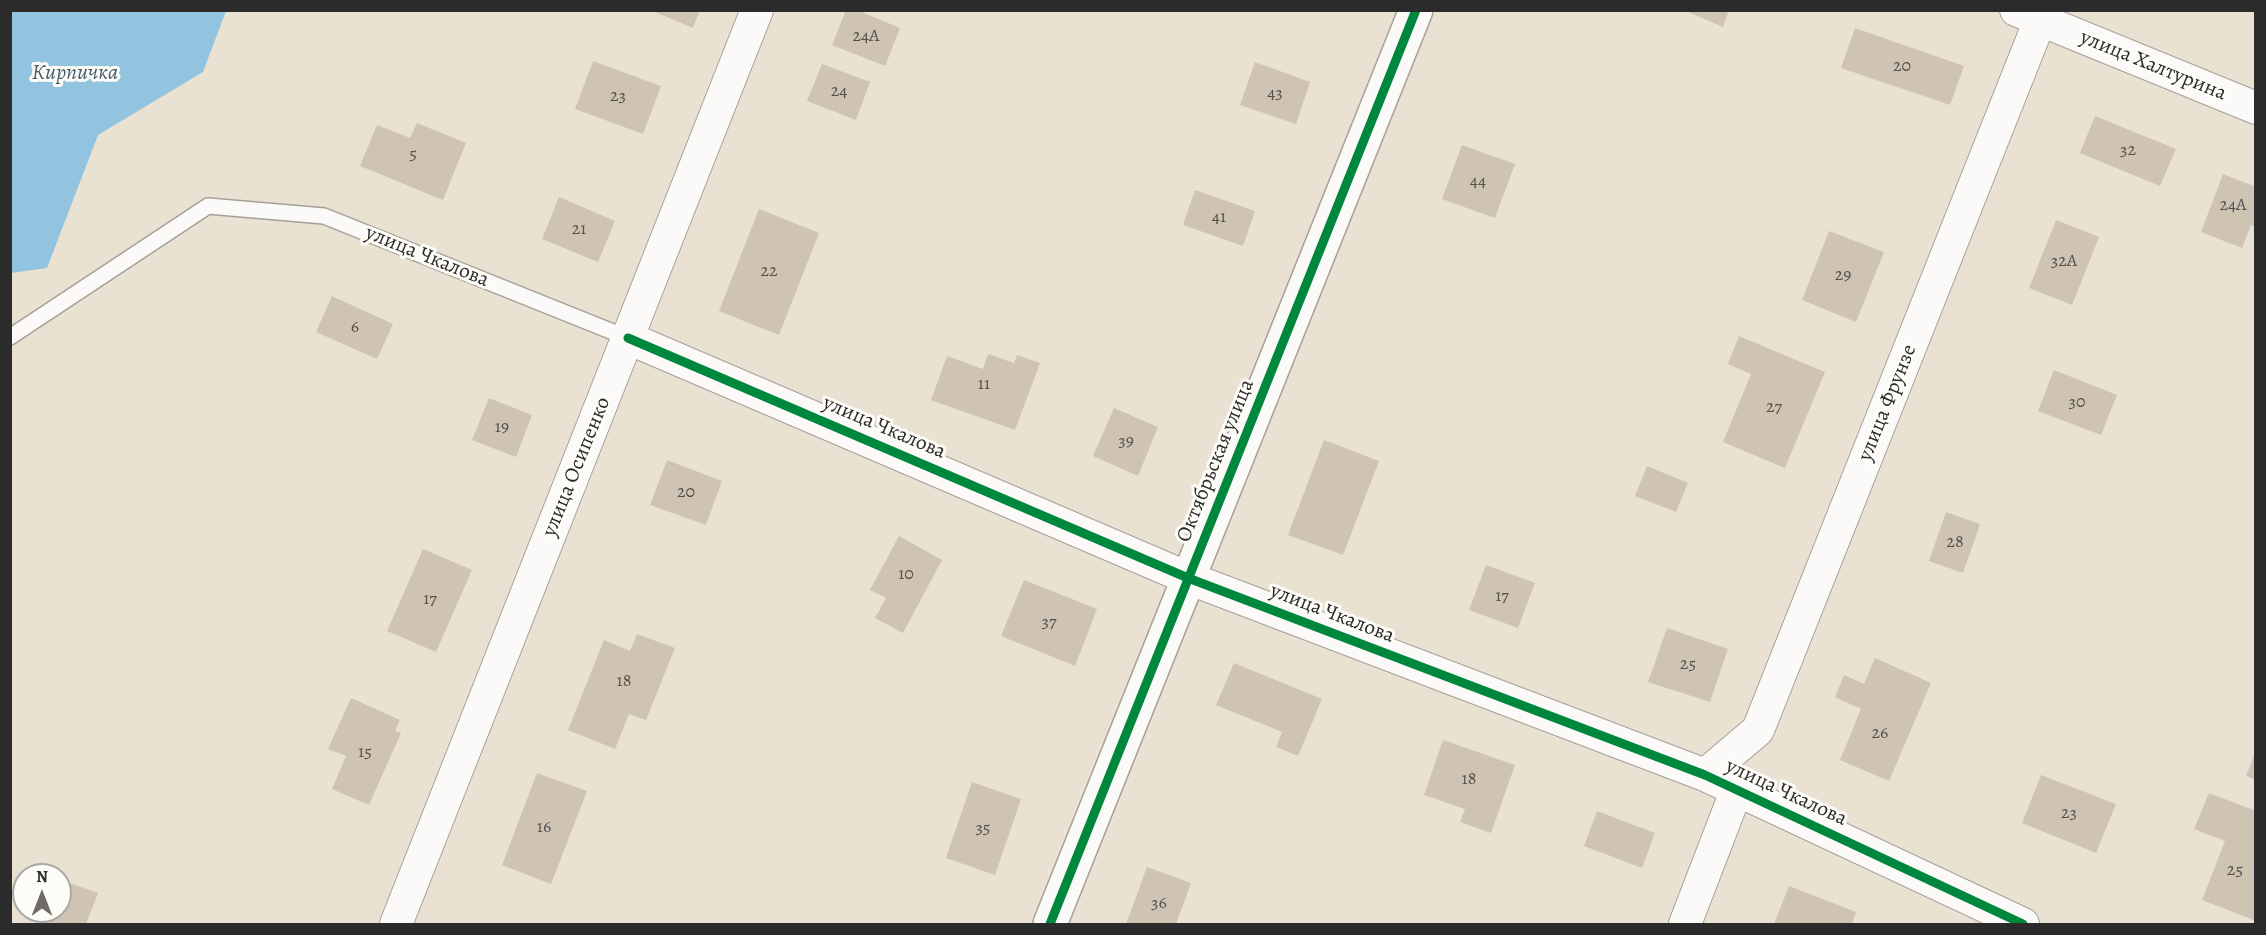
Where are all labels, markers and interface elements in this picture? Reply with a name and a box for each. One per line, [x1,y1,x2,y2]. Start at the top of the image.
street label: улица Халтурина [2076,25,2230,107]
house number: 24А [852,26,880,48]
house number: 20 [1893,56,1911,78]
water label: Кирпичка [32,61,118,87]
house number: 24 [831,81,847,103]
house number: 43 [1267,83,1283,105]
house number: 23 [610,86,626,108]
house number: 32 [2120,140,2136,162]
house number: 5 [409,144,417,166]
house number: 44 [1470,171,1486,193]
house number: 24А [2219,195,2247,217]
house number: 41 [1212,207,1226,229]
house number: 21 [572,219,586,241]
street label: улица Чкалова [362,221,492,293]
house number: 32А [2051,251,2077,273]
house number: 22 [760,261,778,283]
house number: 29 [1835,265,1851,287]
house number: 6 [351,317,359,339]
street label: улица Фрунзе [1853,341,1923,465]
house number: 11 [978,374,990,396]
street label: Октябрьская улица [1172,376,1260,546]
street label: улица Чкалова [819,391,949,465]
house number: 30 [2068,392,2086,414]
street label: улица Осипенко [537,393,617,541]
house number: 27 [1766,397,1782,419]
house number: 19 [495,417,509,439]
house number: 39 [1118,431,1134,453]
house number: 20 [677,482,695,504]
house number: 28 [1946,532,1964,554]
house number: 10 [898,564,914,586]
street label: улица Чкалова [1266,579,1398,649]
house number: 17 [1495,586,1509,608]
house number: 17 [423,589,437,611]
house number: 37 [1041,612,1057,634]
house number: 25 [1680,654,1696,676]
house number: 18 [617,671,631,693]
house number: 26 [1872,723,1888,745]
house number: 15 [358,742,372,764]
street label: улица Чкалова [1721,754,1851,832]
house number: 18 [1462,769,1476,791]
house number: 23 [2061,803,2077,825]
house number: 16 [537,817,551,839]
house number: 35 [975,818,991,840]
house number: 25 [2227,860,2243,882]
north arrow [12,863,72,923]
text: N [36,866,48,888]
house number: 36 [1151,893,1167,915]

